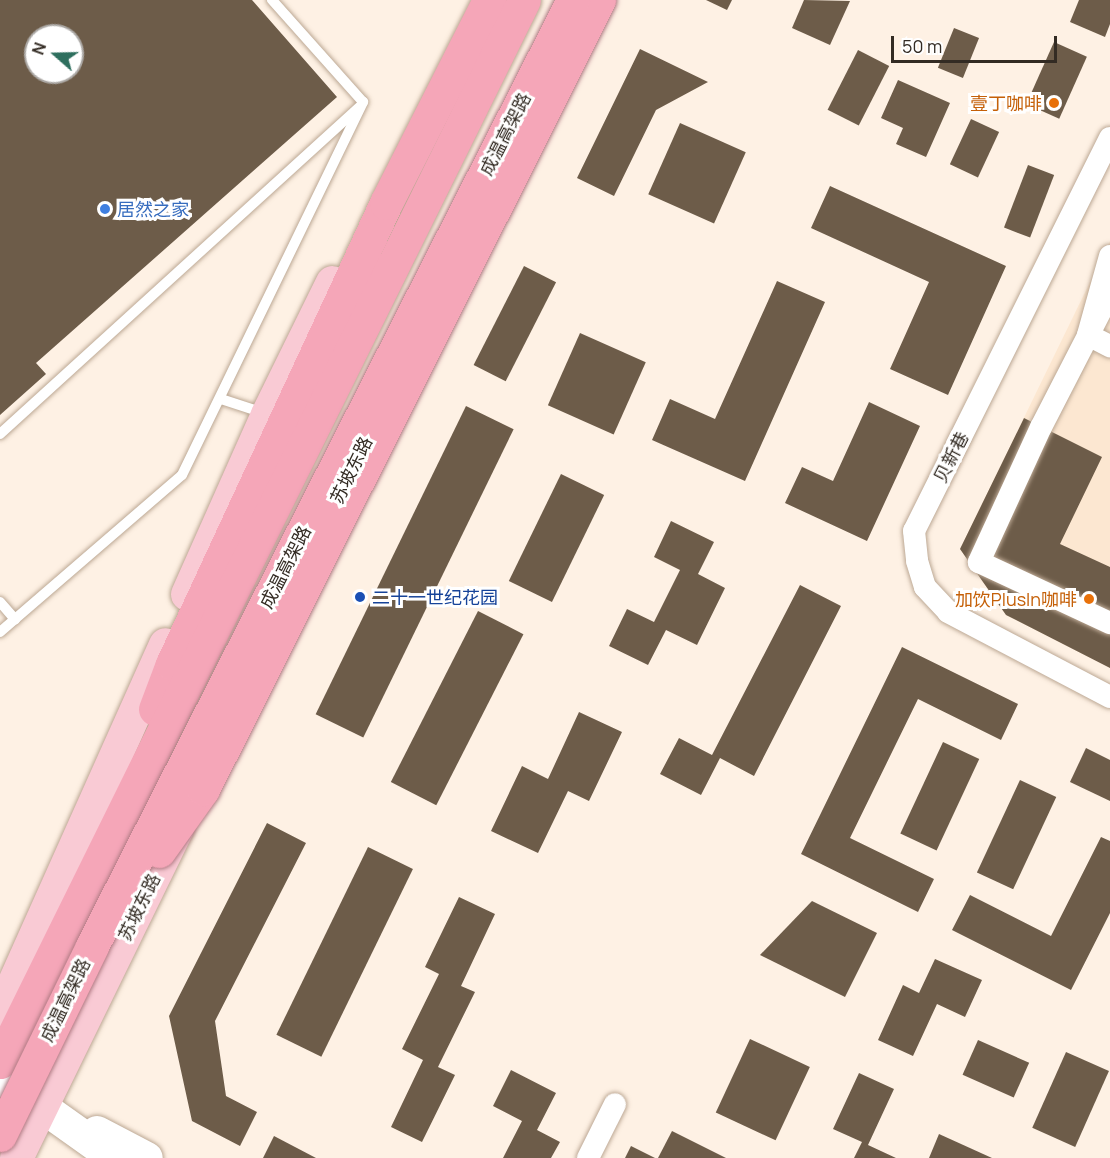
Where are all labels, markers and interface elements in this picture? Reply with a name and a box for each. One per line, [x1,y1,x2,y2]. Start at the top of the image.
north arrow [24,24,84,84]
scale bar [894,24,1060,62]
text: 50 m [902,34,942,58]
text: N [27,39,51,58]
street label: 成温高架路 [475,89,535,179]
place label: 壹丁咖啡 [970,92,1042,114]
marker: 壹丁咖啡 [1047,96,1061,110]
place label: 居然之家 [117,198,189,220]
marker: 居然之家 [98,202,112,216]
street label: 贝新巷 [929,428,973,486]
street label: 苏坡东路 [326,433,376,507]
street label: 成温高架路 [255,522,315,612]
place label: 二十一世纪花园 [372,586,498,608]
place label: 加饮Plusln咖啡 [955,588,1077,610]
marker: 二十一世纪花园 [353,590,367,604]
marker: 加饮Plusln咖啡 [1082,592,1096,606]
street label: 苏坡东路 [114,870,164,944]
street label: 成温高架路 [36,955,94,1045]

